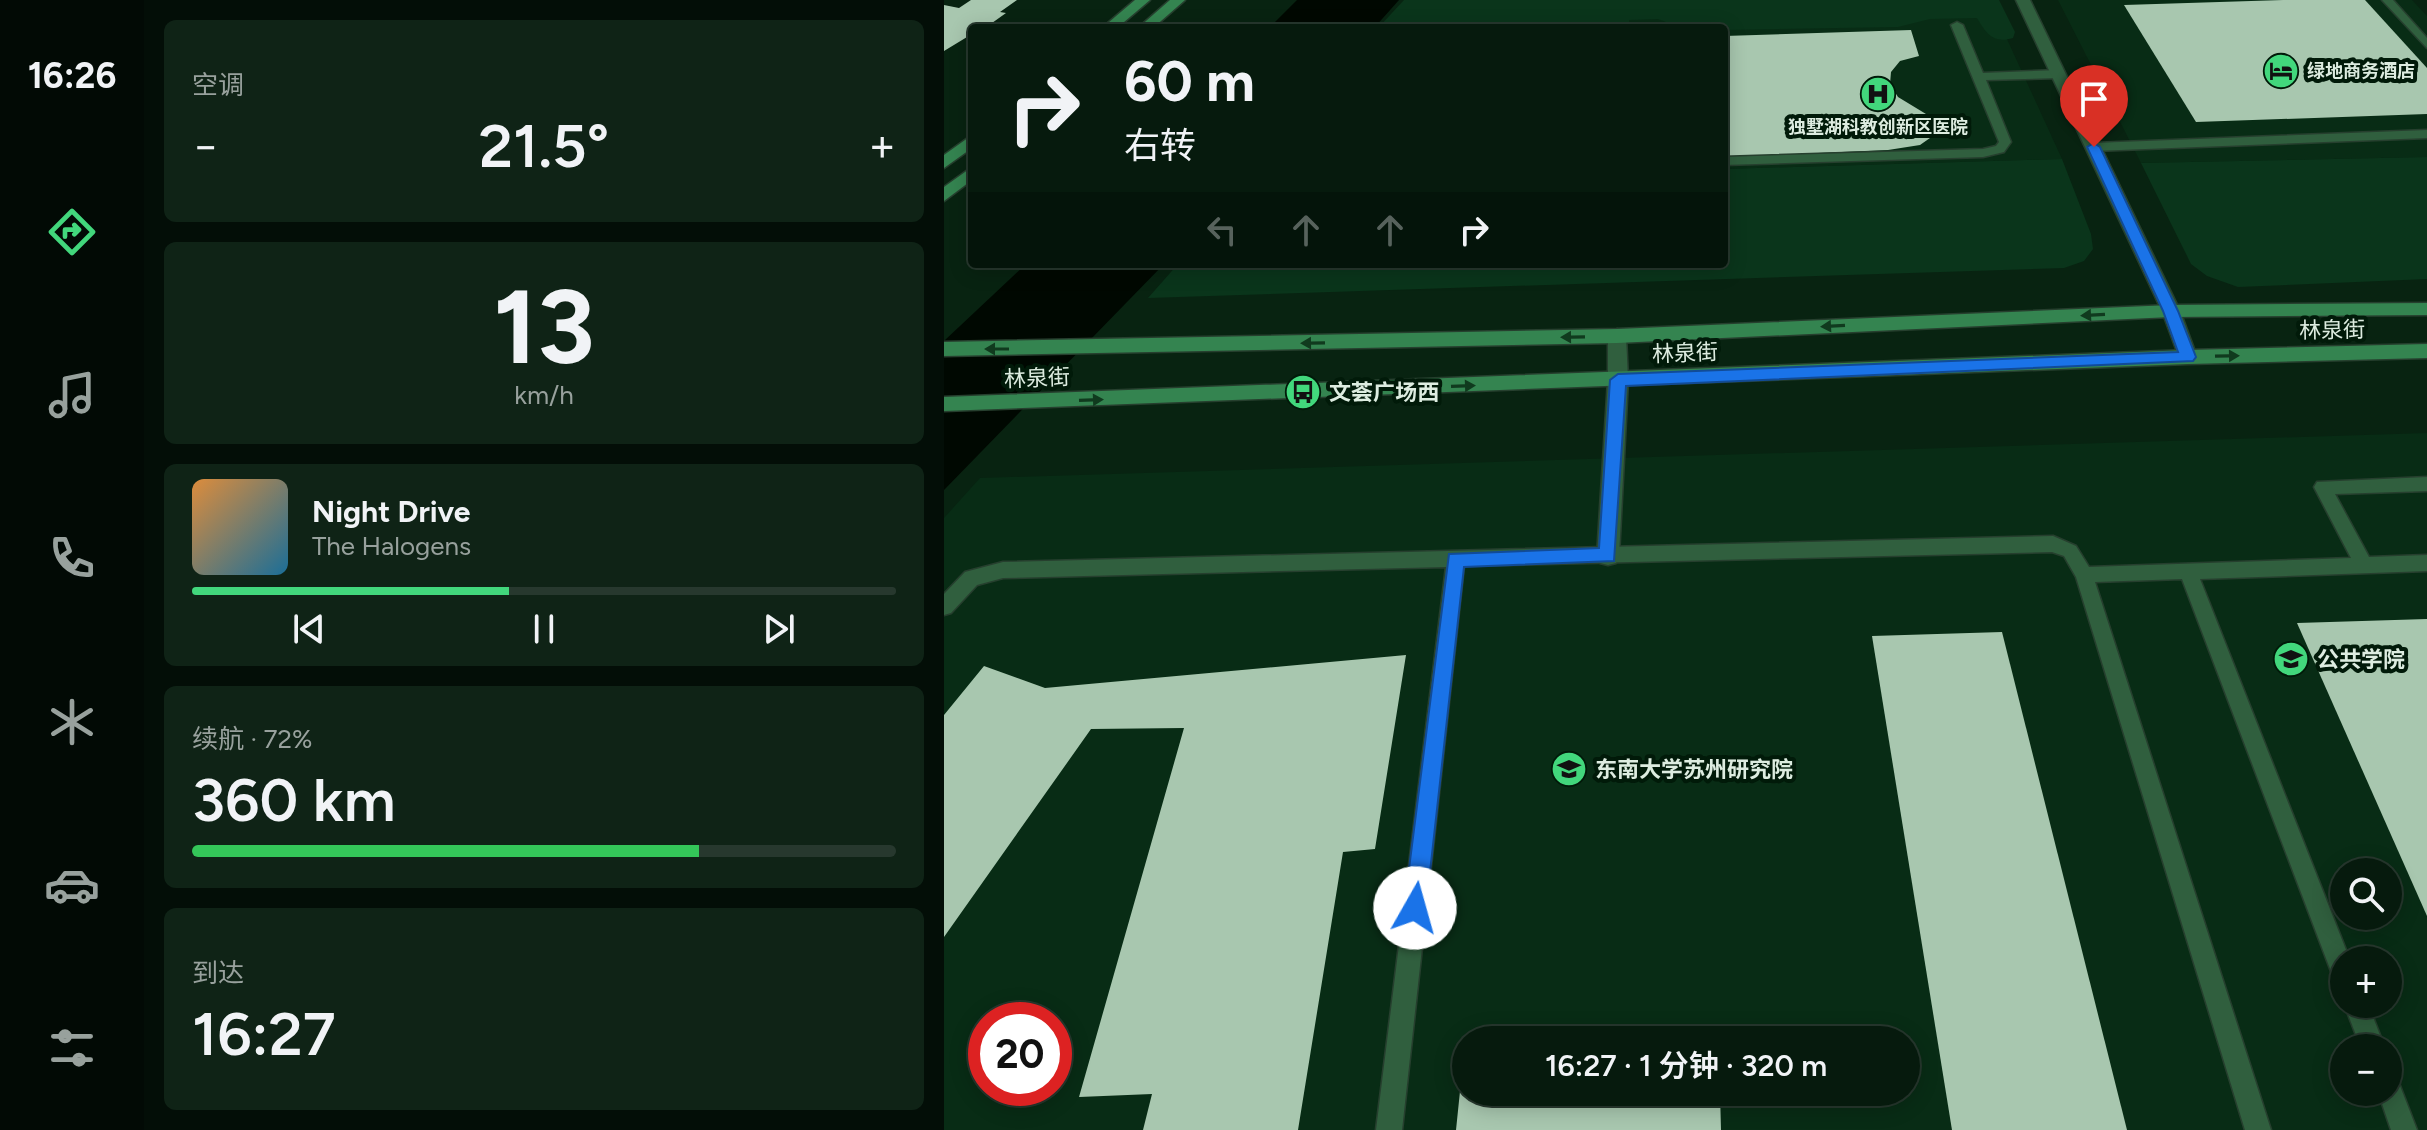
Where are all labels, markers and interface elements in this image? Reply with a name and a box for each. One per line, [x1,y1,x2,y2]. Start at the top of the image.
text: 60 m [1124,48,1255,115]
hotel icon: 绿地商务酒店 [2262,52,2300,90]
text: 16:26 [28,54,116,97]
icon: right [992,56,1096,160]
place label: 绿地商务酒店 [2307,60,2415,82]
pin [2060,65,2128,147]
text: 空调 [192,69,244,101]
hospital icon: 独墅湖科教创新区医院 [1859,75,1897,113]
icon: arrive [2072,77,2116,121]
text: 21.5° [479,110,609,182]
place label: 独墅湖科教创新区医院 [1788,116,1968,138]
text: − [192,119,219,172]
text: + [869,119,896,172]
text: 右转 [1124,124,1196,167]
icon: directions [44,204,100,260]
icon: left [1200,208,1244,252]
icon: ahead [1284,208,1328,252]
icon: ahead [1368,208,1412,252]
icon: right [1452,208,1496,252]
text: 13 [493,264,595,389]
one-way arrow [2080,308,2105,321]
street label: 林泉街 [2299,316,2365,344]
one-way arrow [1820,320,1845,333]
one-way arrow [1560,330,1585,343]
one-way arrow [1300,336,1325,349]
street label: 林泉街 [1652,338,1718,368]
one-way arrow [984,343,1009,355]
one-way arrow [2215,350,2240,363]
street label: 林泉街 [1004,363,1070,393]
icon: music [44,367,100,423]
bus stop icon: 文荟广场西 [1284,373,1322,411]
text: km/h [514,379,574,411]
place label: 文荟广场西 [1329,379,1439,406]
one-way arrow [1451,379,1476,392]
one-way arrow [1079,393,1104,406]
text: Night Drive [312,493,470,530]
icon: phone [44,530,100,586]
text: The Halogens [312,530,471,562]
icon: previous [287,607,331,651]
icon: pause [522,607,566,651]
icon: next [757,607,801,651]
school or university icon: 公共学院 [2272,640,2310,678]
place label: 公共学院 [2317,646,2405,673]
icon: climate [44,694,100,750]
text: 续航 · 72% [192,723,312,755]
school or university icon: 东南大学苏州研究院 [1550,750,1588,788]
place label: 东南大学苏州研究院 [1595,756,1793,783]
text: 360 km [192,764,396,836]
icon: car [44,857,100,913]
map controls [2330,858,2402,1106]
button: search [2330,858,2402,930]
position arrow [1373,866,1457,950]
button: + [2330,946,2402,1018]
text: 到达 [192,957,244,989]
text: 16:27 [192,998,336,1070]
speed limit sign: 20 [968,1002,1072,1106]
icon: filters [44,1020,100,1076]
button: − [2330,1034,2402,1106]
text: 16:27 · 1 分钟 · 320 m [1545,1047,1827,1084]

